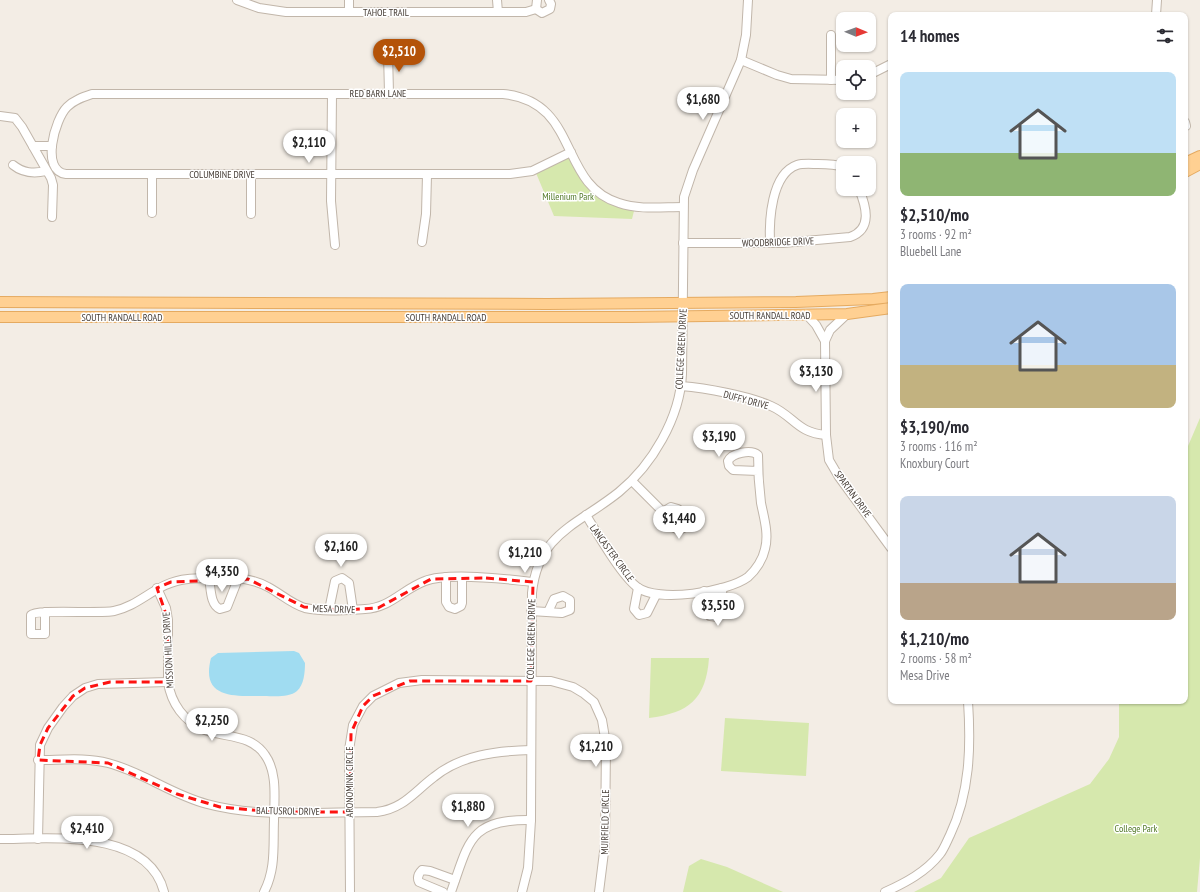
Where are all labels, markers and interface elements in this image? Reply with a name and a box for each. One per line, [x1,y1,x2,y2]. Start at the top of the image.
street label: TAHOE TRAIL [363,6,410,19]
north arrow [836,12,876,52]
map controls [836,12,876,196]
text: 14 homes [900,25,959,47]
icon: filters [1154,25,1176,47]
pin: $2,510 [366,39,432,73]
text: $2,510 [382,43,416,60]
button: locate [836,60,876,100]
street label: RED BARN LANE [350,87,406,100]
pin: $1,680 [670,87,736,121]
text: $1,680 [686,91,720,108]
icon: home [1002,98,1074,170]
button: + [836,108,876,148]
pin: $2,110 [276,130,342,164]
text: $2,110 [292,134,326,151]
button: − [836,156,876,196]
street label: COLUMBINE DRIVE [189,168,255,181]
park label: Millenium Park [542,190,594,203]
text: $2,510/mo [900,204,969,226]
text: 3 rooms · 92 m² [900,226,972,243]
street label: WOODBRIDGE DRIVE [742,234,814,250]
text: Bluebell Lane [900,243,961,260]
street label: COLLEGE GREEN DRIVE [672,308,690,390]
street label: SOUTH RANDALL ROAD [729,309,811,322]
icon: home [1002,310,1074,382]
street label: SOUTH RANDALL ROAD [81,311,163,324]
street label: SOUTH RANDALL ROAD [405,311,487,324]
pin: $3,130 [783,359,849,393]
text: $3,130 [799,363,833,380]
street label: DUFFY DRIVE [722,388,770,412]
text: $3,190/mo [900,416,969,438]
pin: $3,190 [686,424,752,458]
text: $3,190 [702,428,736,445]
text: 3 rooms · 116 m² [900,438,978,455]
text: Knoxbury Court [900,455,969,472]
street label: SPARTAN DRIVE [832,468,874,520]
pin: $1,440 [646,506,712,540]
text: $1,440 [662,510,696,527]
street label: LANCASTER CIRCLE [587,522,637,584]
icon: home [1002,522,1074,594]
pin: $2,160 [308,534,374,568]
text: $2,160 [324,538,358,555]
pin: $1,210 [492,540,558,574]
text: $1,210 [508,544,542,561]
pin: $4,350 [189,559,255,593]
text: $4,350 [205,563,239,580]
pin: $3,550 [685,593,751,627]
text: $3,550 [701,597,735,614]
street label: COLLEGE GREEN DRIVE [524,598,538,680]
street label: MESA DRIVE [312,602,356,616]
street label: MISSION HILLS DRIVE [160,612,176,688]
text: $1,210/mo [900,628,969,650]
text: 2 rooms · 58 m² [900,650,972,667]
text: Mesa Drive [900,667,950,684]
pin: $2,250 [179,708,245,742]
text: $2,250 [195,712,229,729]
pin: $1,210 [563,734,629,768]
text: $1,210 [579,738,613,755]
street label: ARONOMINK CIRCLE [343,747,356,817]
street label: MUIRFIELD CIRCLE [598,789,612,855]
pin: $1,880 [435,794,501,828]
text: $1,880 [451,798,485,815]
street label: BALTUSROL DRIVE [256,804,320,818]
pin: $2,410 [54,816,120,850]
text: $2,410 [70,820,104,837]
park label: College Park [1115,822,1157,835]

